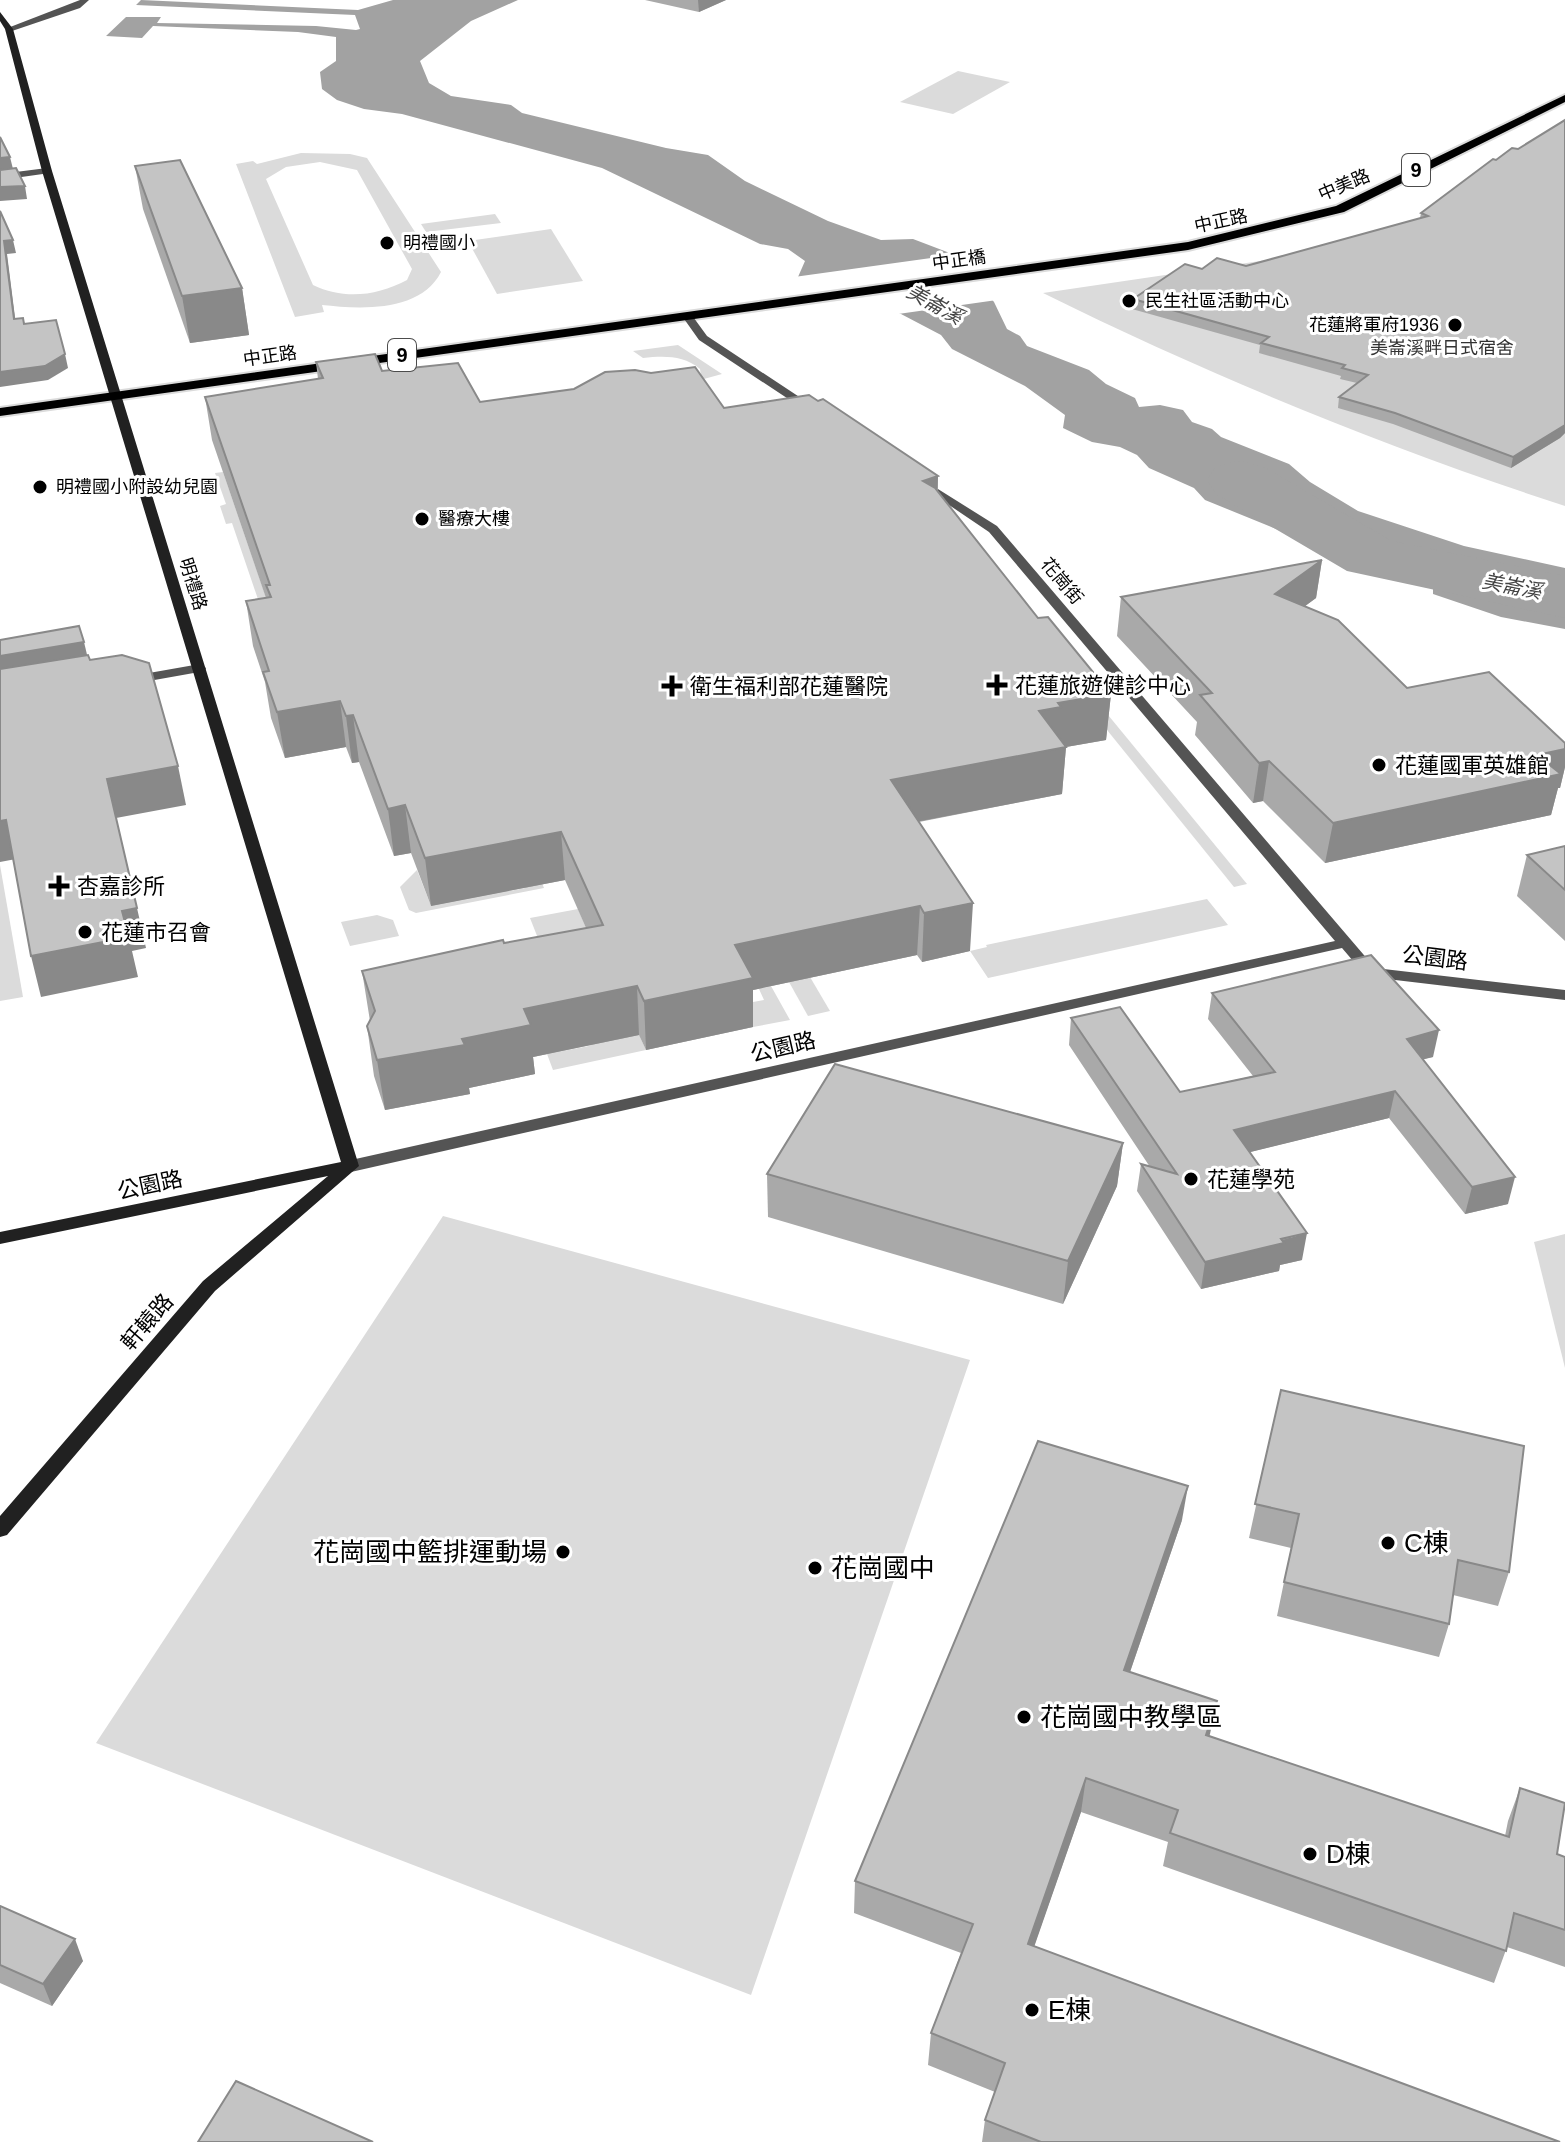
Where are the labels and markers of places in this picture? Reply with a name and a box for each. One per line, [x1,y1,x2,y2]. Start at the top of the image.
place label: 明禮國小 [403,233,475,253]
marker: 明禮國小 [378,234,396,252]
place label: 民生社區活動中心 [1145,291,1289,311]
marker: 民生社區活動中心 [1120,292,1138,310]
place label: 花蓮將軍府1936 [1309,315,1439,335]
marker: 花蓮將軍府1936 [1446,316,1464,334]
place label: 明禮國小附設幼兒園 [56,477,218,497]
marker: 明禮國小附設幼兒園 [31,478,49,496]
place label: 醫療大樓 [438,509,510,529]
marker: 醫療大樓 [413,510,431,528]
place label: 花蓮旅遊健診中心 [1015,673,1191,698]
place label: 衛生福利部花蓮醫院 [690,674,888,699]
marker: 花蓮旅遊健診中心 [986,674,1008,696]
marker: 衛生福利部花蓮醫院 [661,675,683,697]
place label: 花蓮國軍英雄館 [1395,753,1549,778]
marker: 花蓮國軍英雄館 [1370,756,1388,774]
place label: 杏嘉診所 [77,874,165,899]
marker: 杏嘉診所 [48,875,70,897]
place label: 花蓮市召會 [101,920,211,945]
marker: 花蓮市召會 [76,923,94,941]
place label: 花蓮學苑 [1207,1167,1295,1192]
marker: 花蓮學苑 [1182,1170,1200,1188]
place label: C棟 [1404,1528,1449,1558]
marker: C棟 [1379,1534,1397,1552]
place label: 花崗國中籃排運動場 [313,1537,547,1567]
marker: 花崗國中籃排運動場 [554,1543,572,1561]
place label: 花崗國中 [831,1553,935,1583]
marker: 花崗國中 [806,1559,824,1577]
place label: 花崗國中教學區 [1040,1702,1222,1732]
marker: 花崗國中教學區 [1015,1708,1033,1726]
place label: D棟 [1326,1839,1371,1869]
marker: D棟 [1301,1845,1319,1863]
place label: E棟 [1048,1995,1091,2025]
marker: E棟 [1023,2001,1041,2019]

